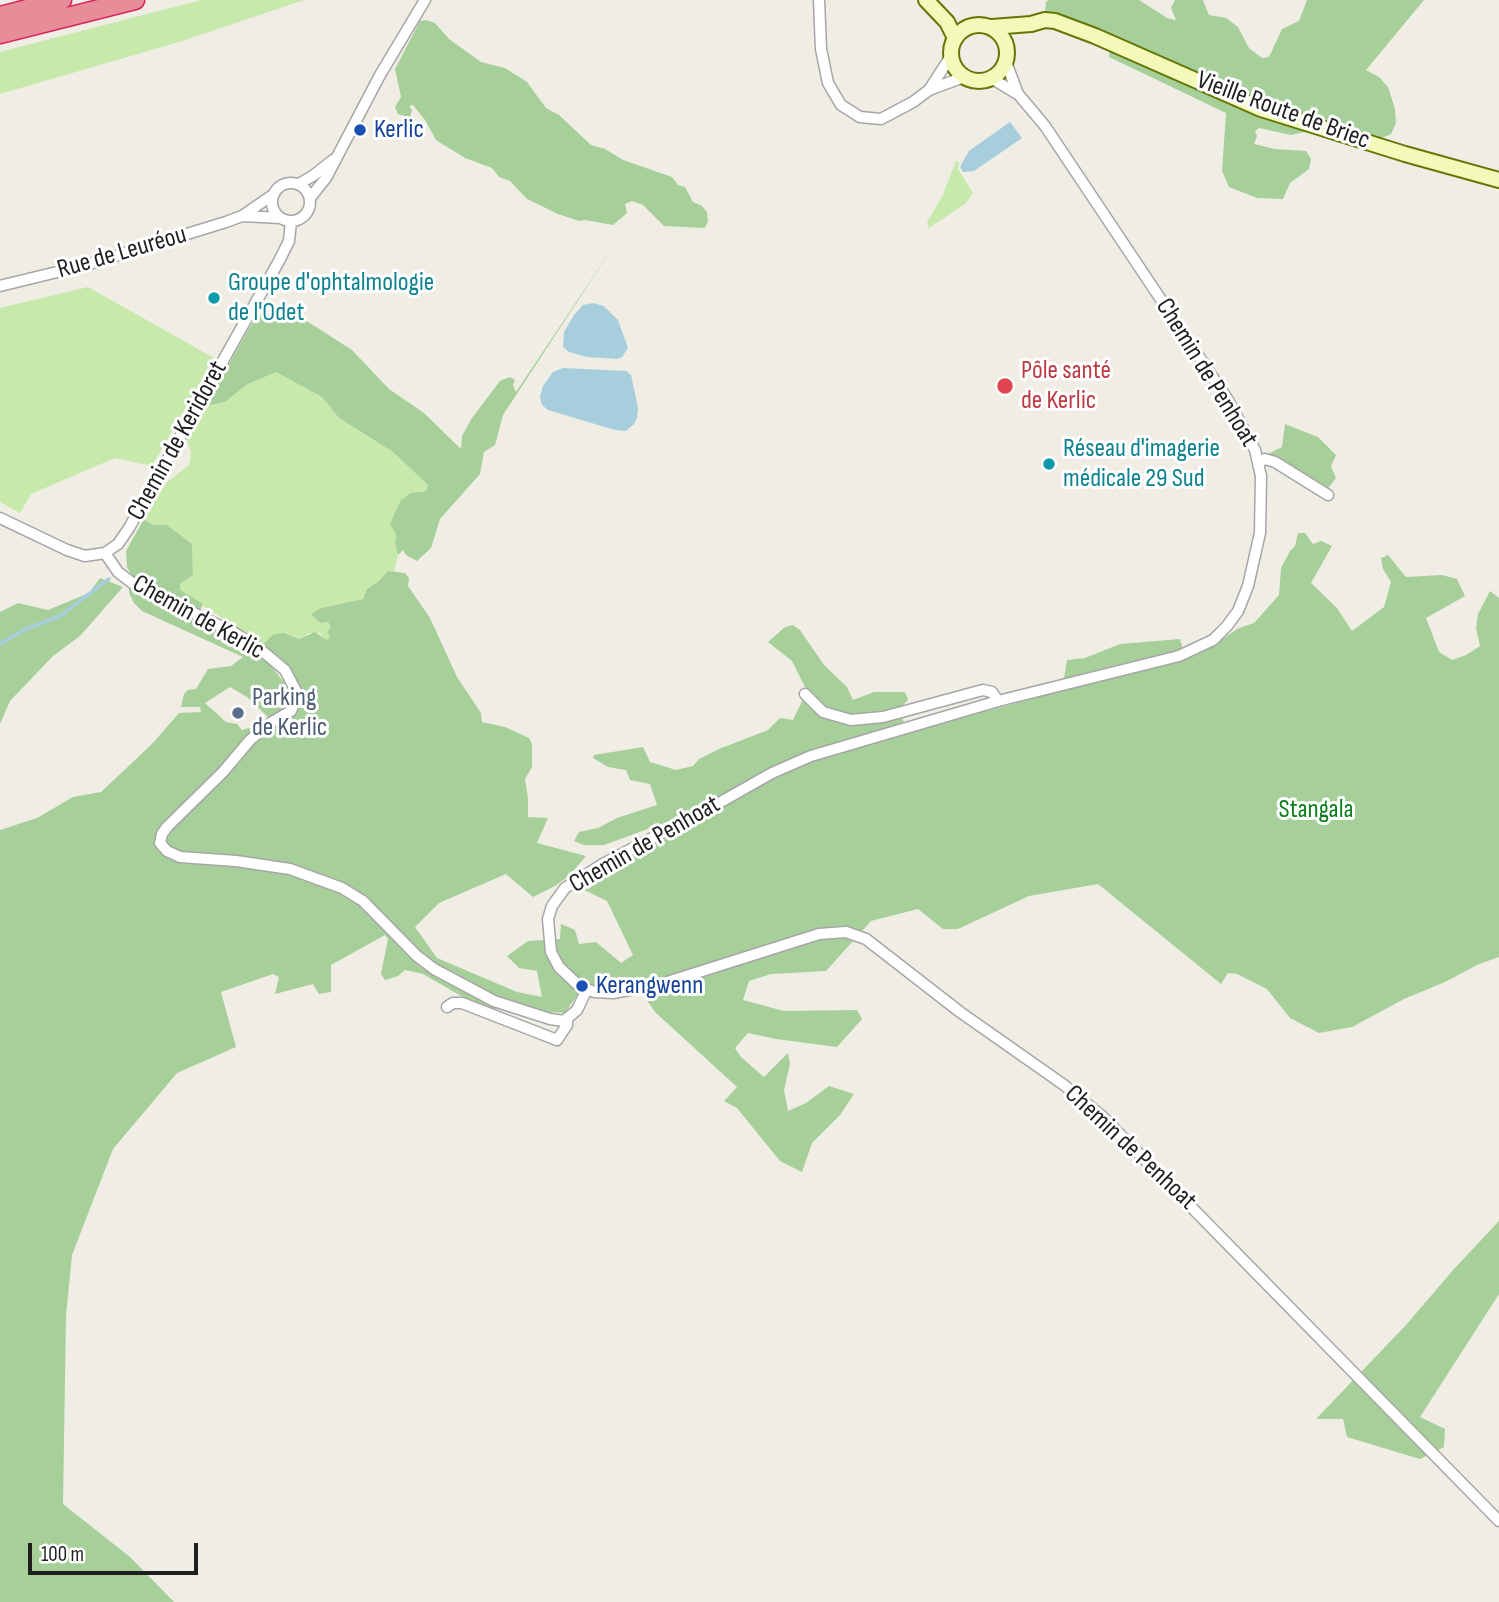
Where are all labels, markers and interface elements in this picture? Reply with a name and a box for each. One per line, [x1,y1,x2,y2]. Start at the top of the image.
street label: Vieille Route de Briec [1192,65,1374,157]
place label: Kerlic [374,114,424,146]
marker: Kerlic [352,122,368,138]
street label: Rue de Leuréou [54,220,190,286]
place label: Groupe d'ophtalmologie de l'Odet [228,267,434,328]
marker: Groupe d'ophtalmologie de l'Odet [206,290,222,306]
street label: Chemin de Penhoat [1148,293,1264,453]
place label: Pôle santé de Kerlic [1021,355,1111,416]
street label: Chemin de Keridoret [121,356,235,526]
marker: Pôle santé de Kerlic [995,376,1015,396]
place label: Réseau d'imagerie médicale 29 Sud [1063,433,1220,494]
marker: Réseau d'imagerie médicale 29 Sud [1041,456,1057,472]
street label: Chemin de Kerlic [126,569,270,667]
place label: Parking de Kerlic [252,682,327,744]
marker: Parking de Kerlic [230,705,246,721]
street label: Chemin de Penhoat [564,789,726,901]
park label: Stangala [1279,794,1353,826]
place label: Kerangwenn [596,970,703,1002]
marker: Kerangwenn [574,978,590,994]
street label: Chemin de Penhoat [1058,1079,1202,1217]
scale bar [32,1528,201,1572]
text: 100 m [41,1542,84,1567]

